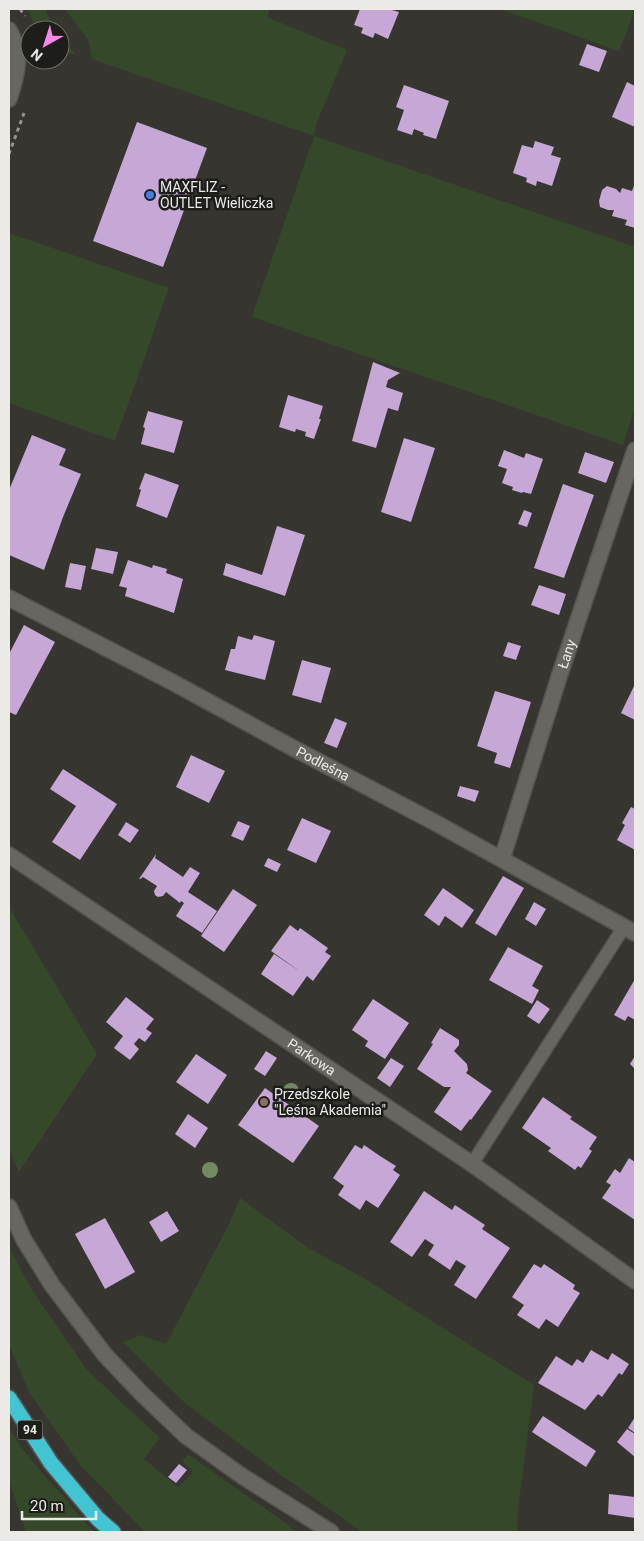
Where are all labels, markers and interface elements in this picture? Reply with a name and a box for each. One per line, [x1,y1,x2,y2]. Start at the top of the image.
north arrow [20,20,70,70]
text: N [28,46,46,64]
place label: MAXFLIZ - OUTLET Wieliczka [160,179,273,211]
marker: MAXFLIZ - OUTLET Wieliczka [144,189,156,201]
street label: Łany [554,637,579,671]
street label: Podleśna [293,743,352,784]
street label: Parkowa [285,1035,339,1079]
place label: Przedszkole "Leśna Akademia" [274,1086,386,1118]
marker: Przedszkole "Leśna Akademia" [258,1096,270,1108]
road number: 94 [18,1420,42,1440]
scale bar [22,1488,96,1520]
text: 20 m [30,1497,64,1515]

